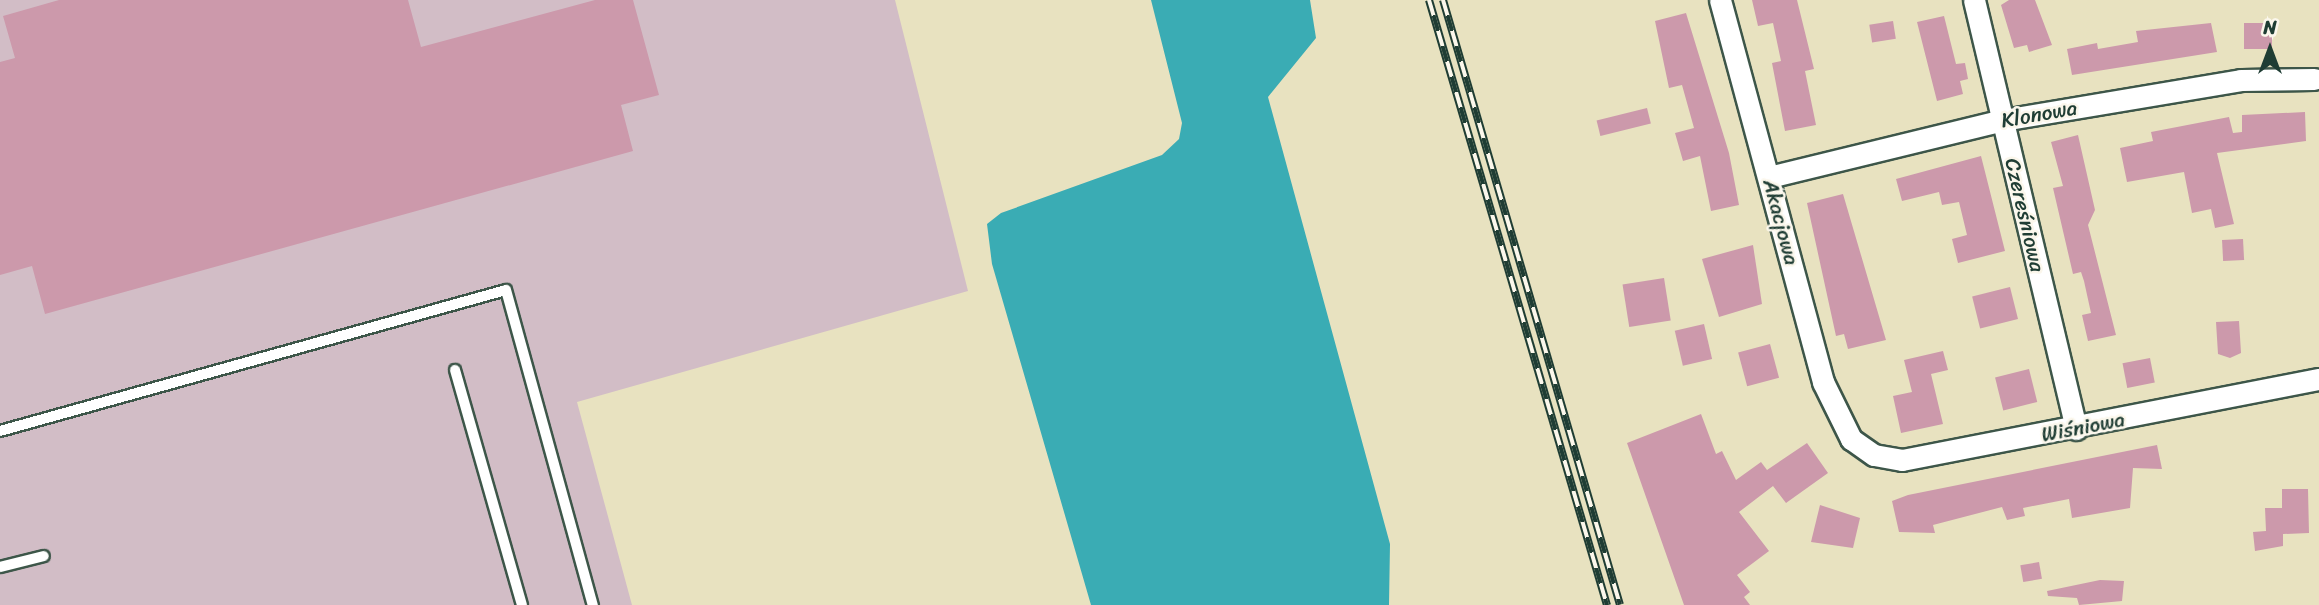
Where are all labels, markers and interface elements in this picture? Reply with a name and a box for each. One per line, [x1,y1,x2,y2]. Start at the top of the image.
text: N [2263,11,2277,44]
north arrow [2235,14,2305,84]
street label: Klonowa [1999,95,2079,133]
street label: Czereśniowa [2000,156,2050,274]
street label: Akacjowa [1757,176,1805,268]
street label: Wiśniowa [2039,407,2127,447]

